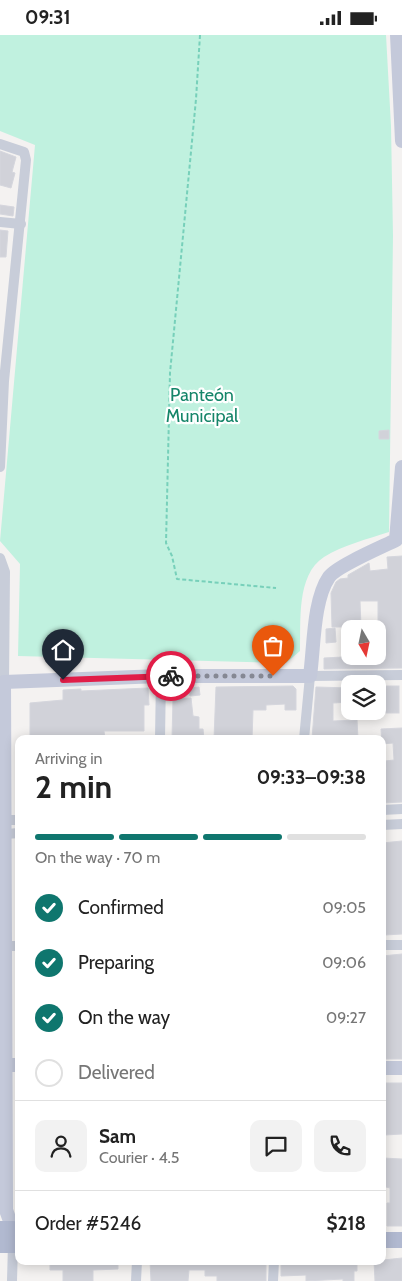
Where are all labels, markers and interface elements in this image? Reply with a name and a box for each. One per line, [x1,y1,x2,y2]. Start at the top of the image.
text: 09:31 [25,6,71,29]
park label: Panteón Municipal [166,384,239,427]
north arrow [341,620,386,665]
map controls [341,620,386,720]
pin [252,625,294,676]
pin [42,629,84,680]
icon: bag [259,632,287,660]
icon: home [49,636,77,664]
courier [146,651,196,701]
icon: bike [157,662,185,690]
button: layers [341,675,386,720]
text: Arriving in [35,749,102,768]
text: 09:33–09:38 [257,766,366,789]
text: 2 min [35,767,112,806]
text: On the way · 70 m [35,848,160,867]
icon: check [35,894,63,922]
text: Confirmed [78,896,164,919]
text: 09:05 [323,898,366,917]
icon: check [35,949,63,977]
text: Preparing [78,951,154,974]
text: 09:06 [322,953,366,972]
icon: check [35,1004,63,1032]
text: On the way [78,1006,170,1029]
text: 09:27 [326,1008,366,1027]
text: Delivered [78,1061,155,1084]
button: person [35,1120,87,1172]
button: chat [250,1120,302,1172]
button: phone [314,1120,366,1172]
text: Sam [99,1125,136,1148]
text: Courier · 4.5 [99,1148,180,1167]
text: Order #5246 [35,1212,141,1235]
text: $218 [326,1212,366,1235]

